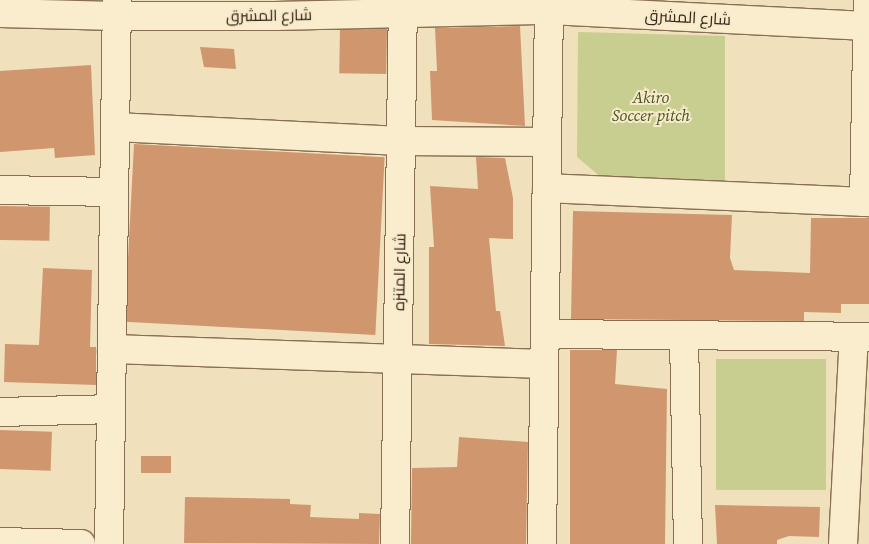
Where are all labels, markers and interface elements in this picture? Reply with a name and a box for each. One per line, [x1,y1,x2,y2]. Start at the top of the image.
street label: شارع المشرق [226,5,312,25]
street label: شارع المشرق [644,5,732,29]
park label: Akiro Soccer pitch [612,87,690,125]
street label: شارع المتنزه [389,233,409,311]

